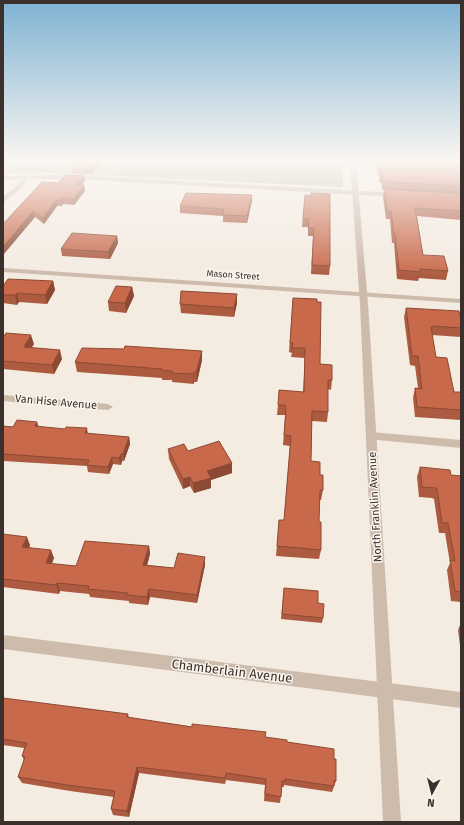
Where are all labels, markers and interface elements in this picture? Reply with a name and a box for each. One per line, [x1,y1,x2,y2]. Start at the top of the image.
street label: Mason Street [206,268,261,282]
street label: Van Hise Avenue [15,392,97,412]
street label: North Franklin Avenue [366,451,384,563]
street label: Chamberlain Avenue [171,656,293,686]
north arrow [412,773,452,813]
text: N [426,796,435,809]

